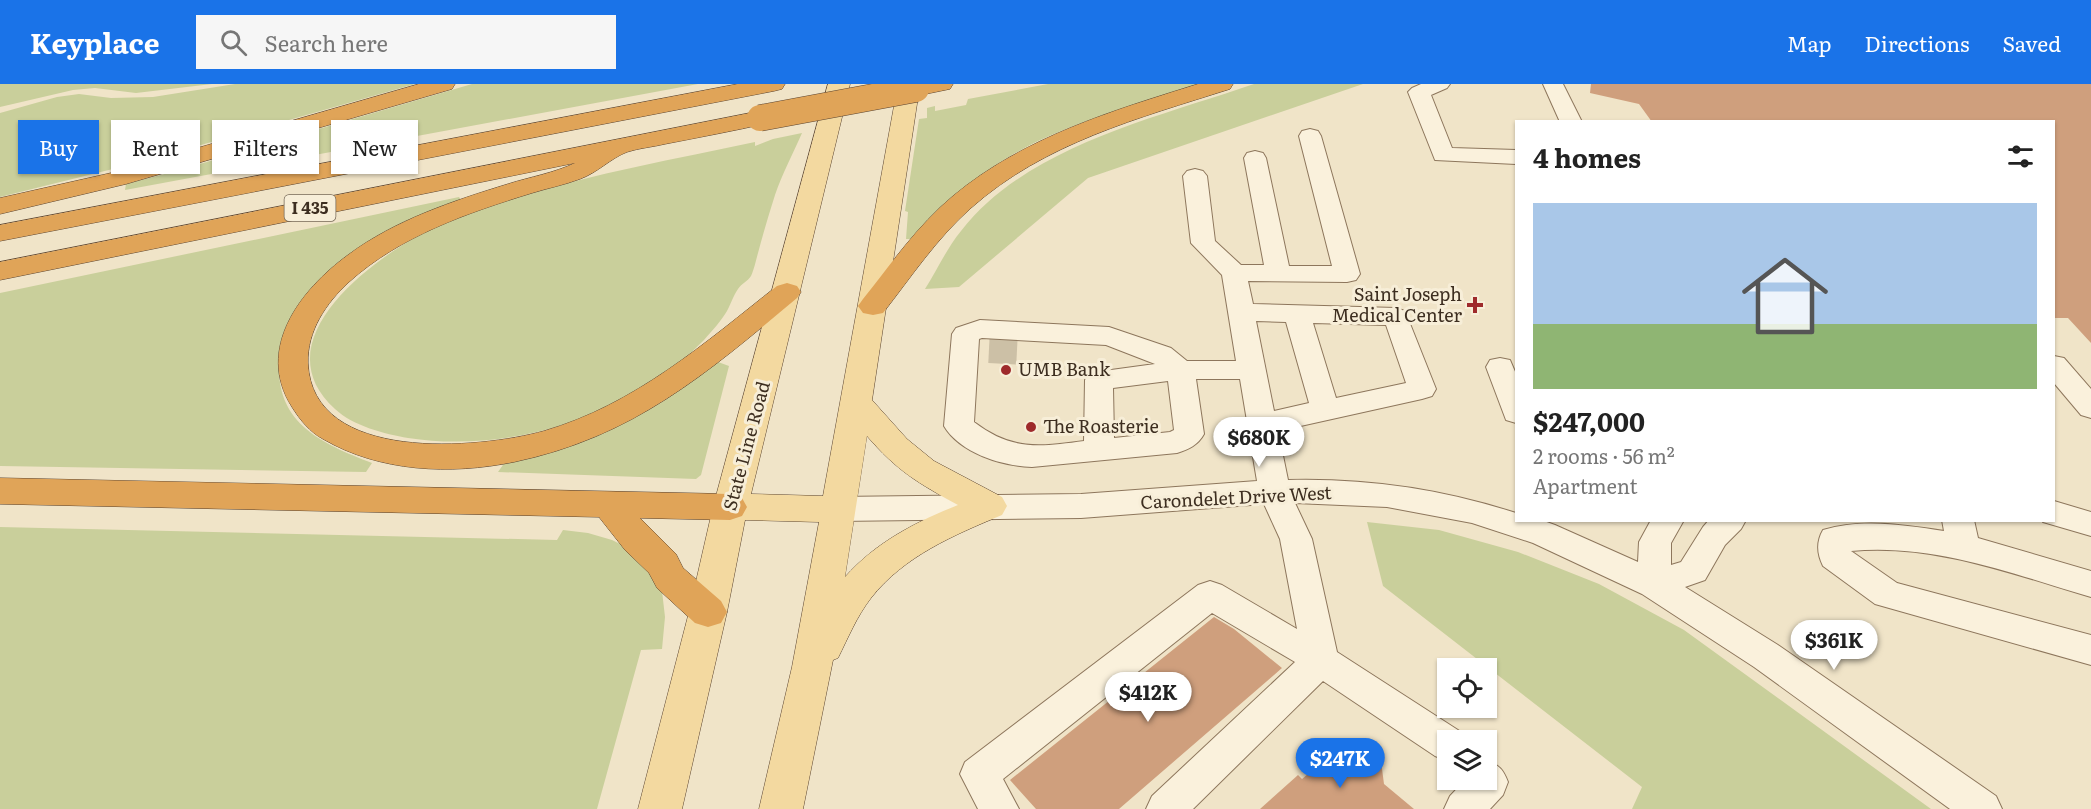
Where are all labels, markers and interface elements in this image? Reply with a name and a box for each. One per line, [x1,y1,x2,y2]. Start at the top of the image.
search box [196,15,616,69]
text: Keyplace [30,21,160,63]
icon: search [217,26,250,59]
text: Search here [265,26,388,59]
text: Map [1787,27,1832,58]
text: Directions [1865,27,1970,58]
text: Saved [2003,27,2061,58]
chip: Buy [18,120,99,174]
chip: Rent [111,120,200,174]
chip: Filters [212,120,319,174]
chip: New [331,120,418,174]
text: 4 homes [1533,137,1641,176]
icon: filters [2004,140,2037,173]
road number: I 435 [284,195,336,221]
icon: home [1731,242,1839,350]
place label: Saint Joseph Medical Center [1332,280,1462,328]
marker: Saint Joseph Medical Center [1466,296,1484,314]
place label: UMB Bank [1018,355,1111,382]
marker: UMB Bank [999,363,1013,377]
street label: State Line Road [715,378,776,513]
text: $247,000 [1533,401,1645,440]
place label: The Roasterie [1043,412,1159,439]
pin: $680K [1217,417,1301,468]
marker: The Roasterie [1024,420,1038,434]
text: $680K [1227,421,1291,451]
text: 2 rooms · 56 m² [1533,440,1675,470]
text: Apartment [1533,470,1638,500]
street label: Carondelet Drive West [1140,478,1333,515]
pin: $361K [1792,620,1876,671]
text: $361K [1805,624,1863,654]
map controls [1437,658,1497,790]
button: locate [1437,658,1497,718]
pin: $412K [1106,672,1190,723]
text: $412K [1119,676,1177,706]
button: layers [1437,730,1497,790]
pin: $247K [1298,738,1382,789]
text: $247K [1310,742,1370,772]

